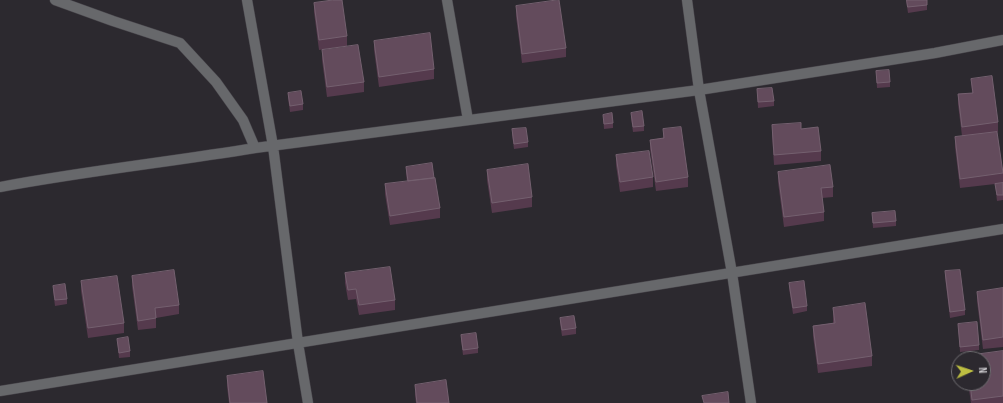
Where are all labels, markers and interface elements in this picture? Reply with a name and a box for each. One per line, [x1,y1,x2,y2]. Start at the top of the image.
north arrow [951,351,991,391]
text: N [976,367,989,374]

